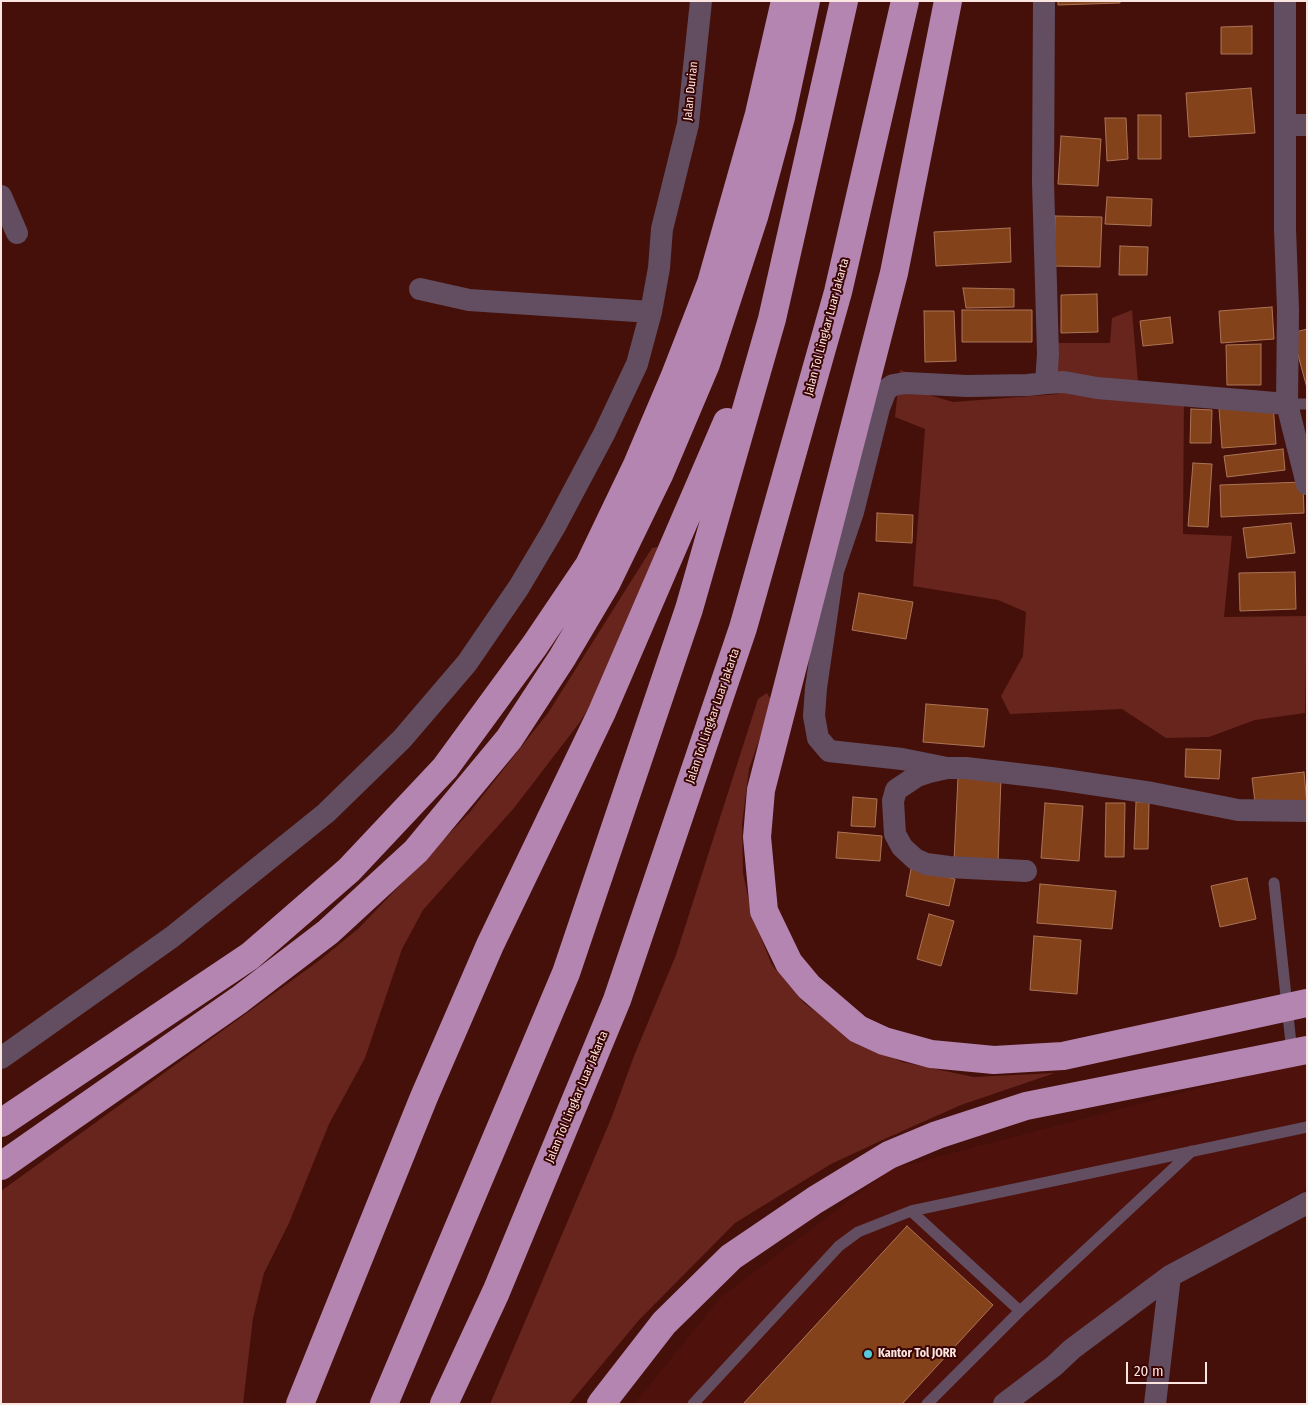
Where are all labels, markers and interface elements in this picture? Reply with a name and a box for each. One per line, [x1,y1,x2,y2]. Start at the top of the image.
street label: Jalan Durian [681,60,701,122]
street label: Jalan Tol Lingkar Luar Jakarta [802,257,852,397]
street label: Jalan Tol Lingkar Luar Jakarta [683,647,743,785]
street label: Jalan Tol Lingkar Luar Jakarta [543,1029,611,1165]
place label: Kantor Tol JORR [878,1347,956,1361]
marker: Kantor Tol JORR [862,1348,874,1360]
scale bar [1128,1352,1209,1384]
text: 20 m [1134,1362,1164,1380]

